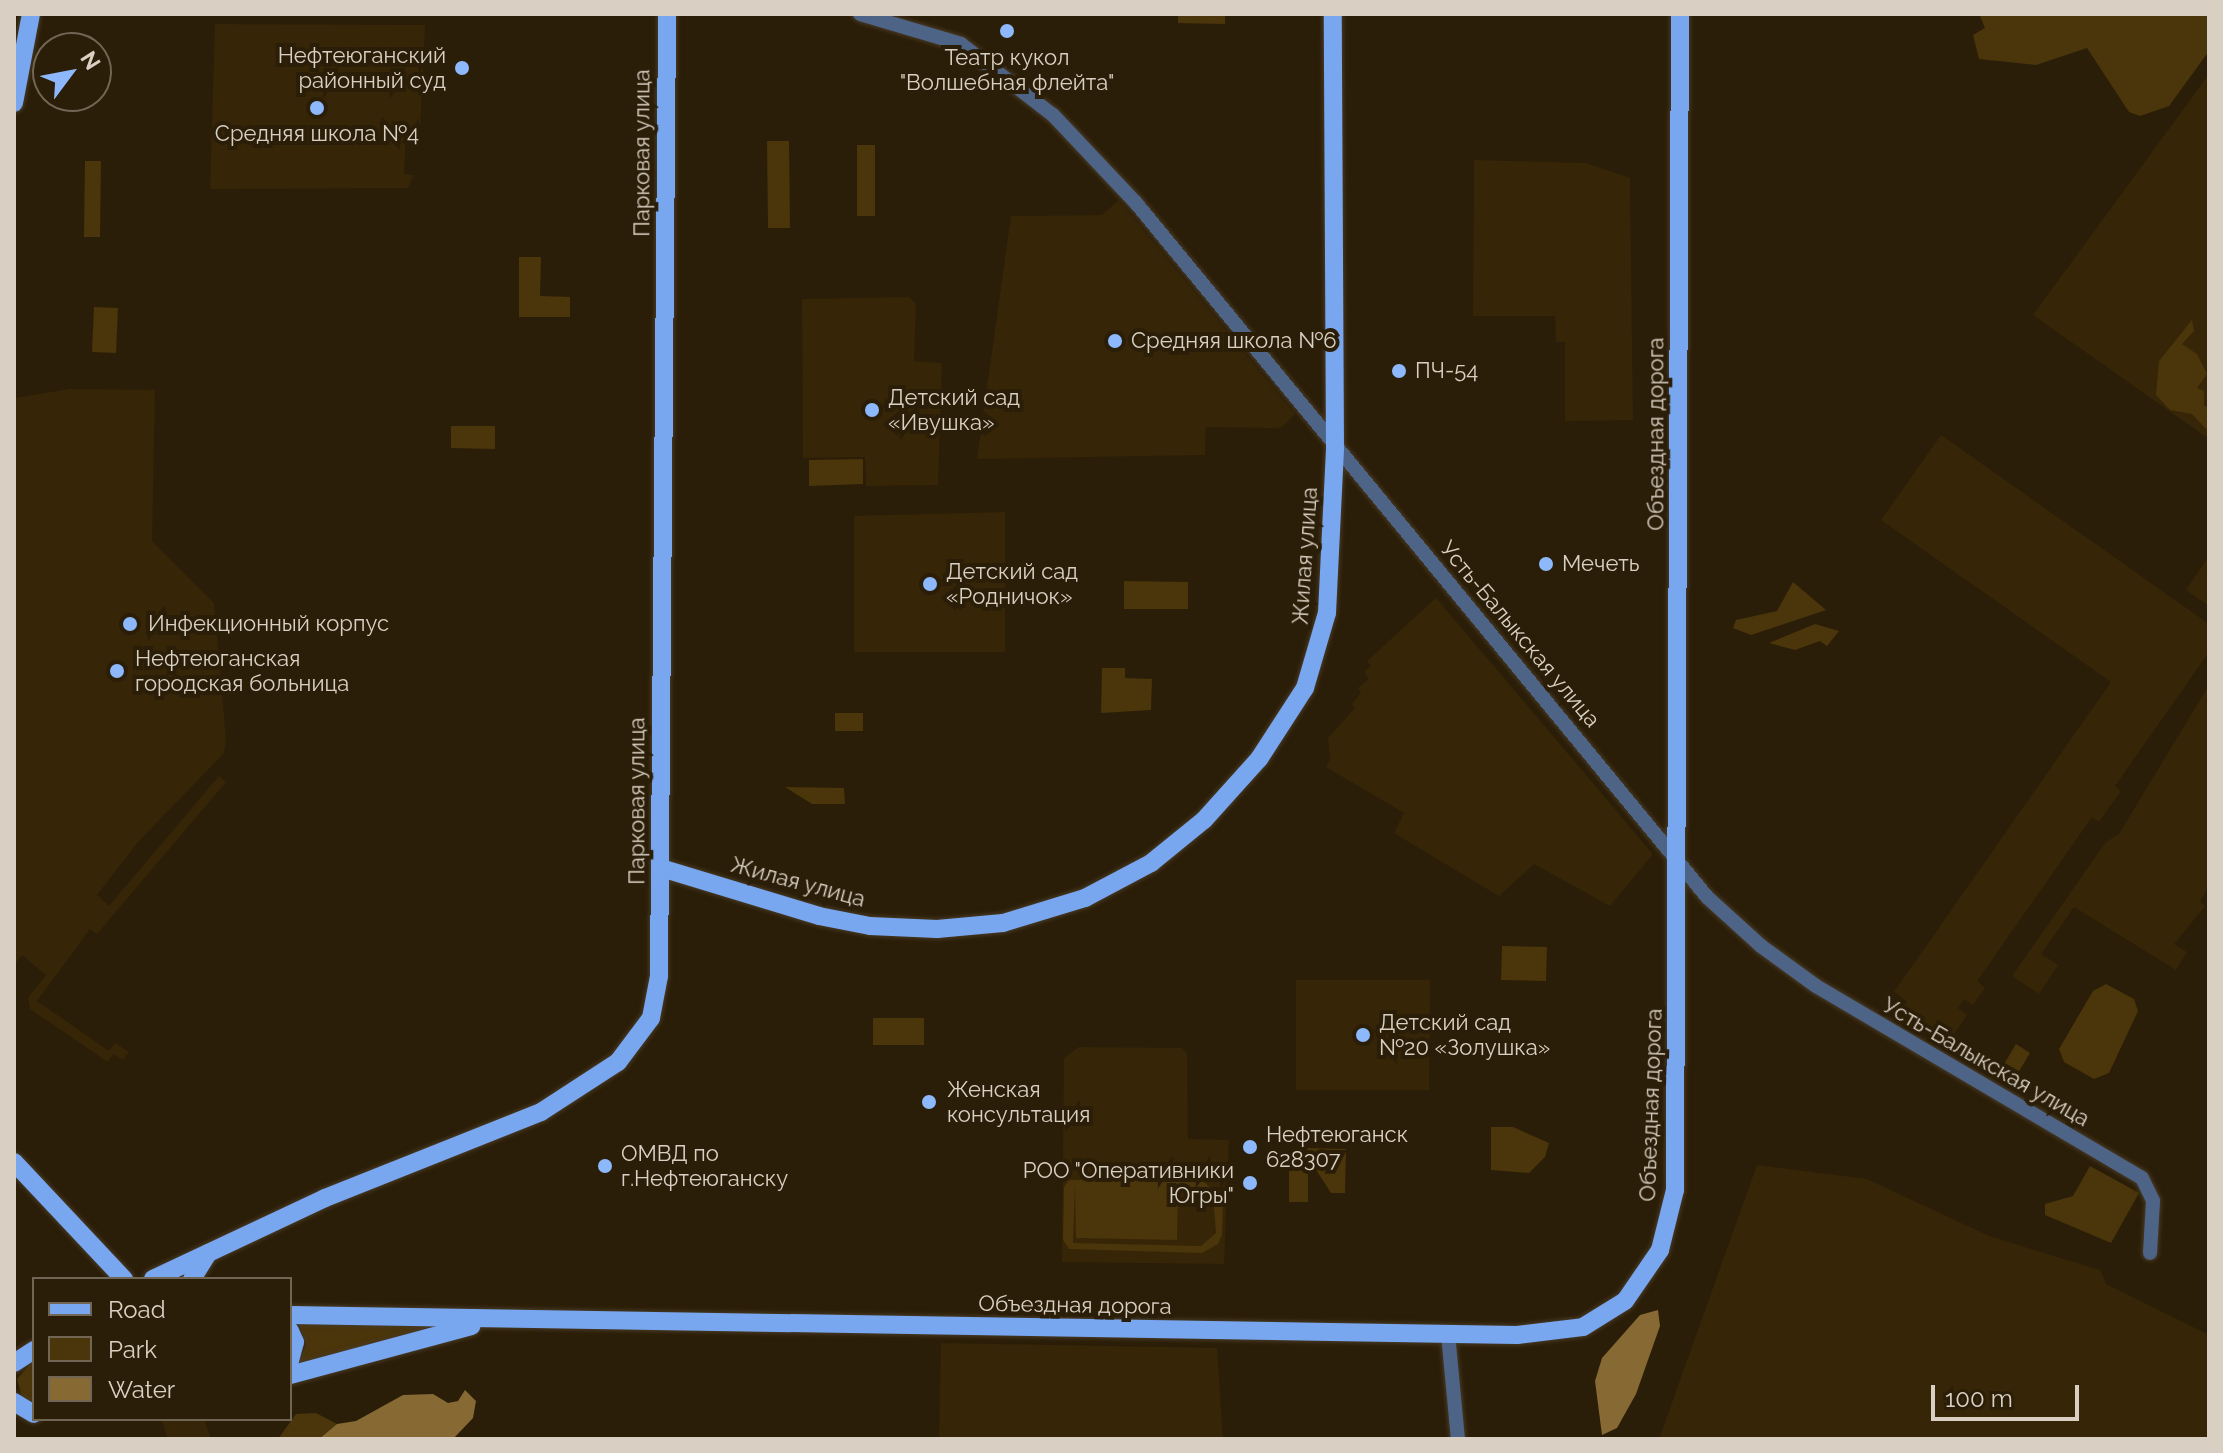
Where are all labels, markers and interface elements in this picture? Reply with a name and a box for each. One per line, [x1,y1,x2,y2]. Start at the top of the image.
marker: Театр кукол "Волшебная флейта" [998,22,1016,40]
north arrow [32,32,112,112]
place label: Нефтеюганский районный суд [278,42,446,94]
place label: Театр кукол "Волшебная флейта" [900,44,1114,96]
text: N [75,46,106,74]
marker: Нефтеюганский районный суд [453,59,471,77]
street label: Парковая улица [629,69,655,237]
marker: Средняя школа №4 [308,99,326,117]
place label: Средняя школа №4 [215,121,419,147]
place label: Средняя школа №6 [1131,328,1337,354]
marker: Средняя школа №6 [1106,332,1124,350]
street label: Объездная дорога [1643,337,1669,531]
place label: ПЧ-54 [1415,358,1478,384]
marker: ПЧ-54 [1390,362,1408,380]
place label: Детский сад «Ивушка» [888,384,1020,436]
marker: Детский сад «Ивушка» [863,401,881,419]
street label: Жилая улица [1287,486,1323,626]
street label: Усть-Балыкская улица [1434,535,1606,733]
place label: Мечеть [1562,551,1640,577]
marker: Мечеть [1537,555,1555,573]
place label: Детский сад «Родничок» [946,558,1078,610]
marker: Детский сад «Родничок» [921,575,939,593]
place label: Инфекционный корпус [148,611,389,637]
marker: Инфекционный корпус [119,613,141,635]
place label: Нефтеюганская городская больница [135,645,349,696]
marker: Нефтеюганская городская больница [106,660,128,682]
street label: Парковая улица [624,717,650,885]
street label: Жилая улица [728,851,868,913]
street label: Усть-Балыкская улица [1877,992,2095,1132]
street label: Объездная дорога [1634,1008,1668,1202]
place label: Детский сад №20 «Золушка» [1379,1009,1550,1060]
marker: Детский сад №20 «Золушка» [1354,1026,1372,1044]
place label: Женская консультация [947,1076,1090,1128]
marker: Женская консультация [918,1091,940,1113]
place label: Нефтеюганск 628307 [1266,1121,1408,1172]
marker: Нефтеюганск 628307 [1241,1138,1259,1156]
place label: ОМВД по г.Нефтеюганску [621,1140,788,1192]
marker: ОМВД по г.Нефтеюганску [596,1157,614,1175]
place label: РОО "Оперативники Югры" [1022,1157,1234,1208]
marker: РОО "Оперативники Югры" [1241,1174,1259,1192]
legend [32,1277,292,1421]
street label: Объездная дорога [978,1290,1172,1320]
text: Road [108,1295,166,1324]
text: Park [108,1335,157,1364]
scale bar [1935,1369,2083,1419]
text: Water [108,1375,175,1404]
text: 100 m [1945,1384,2013,1413]

